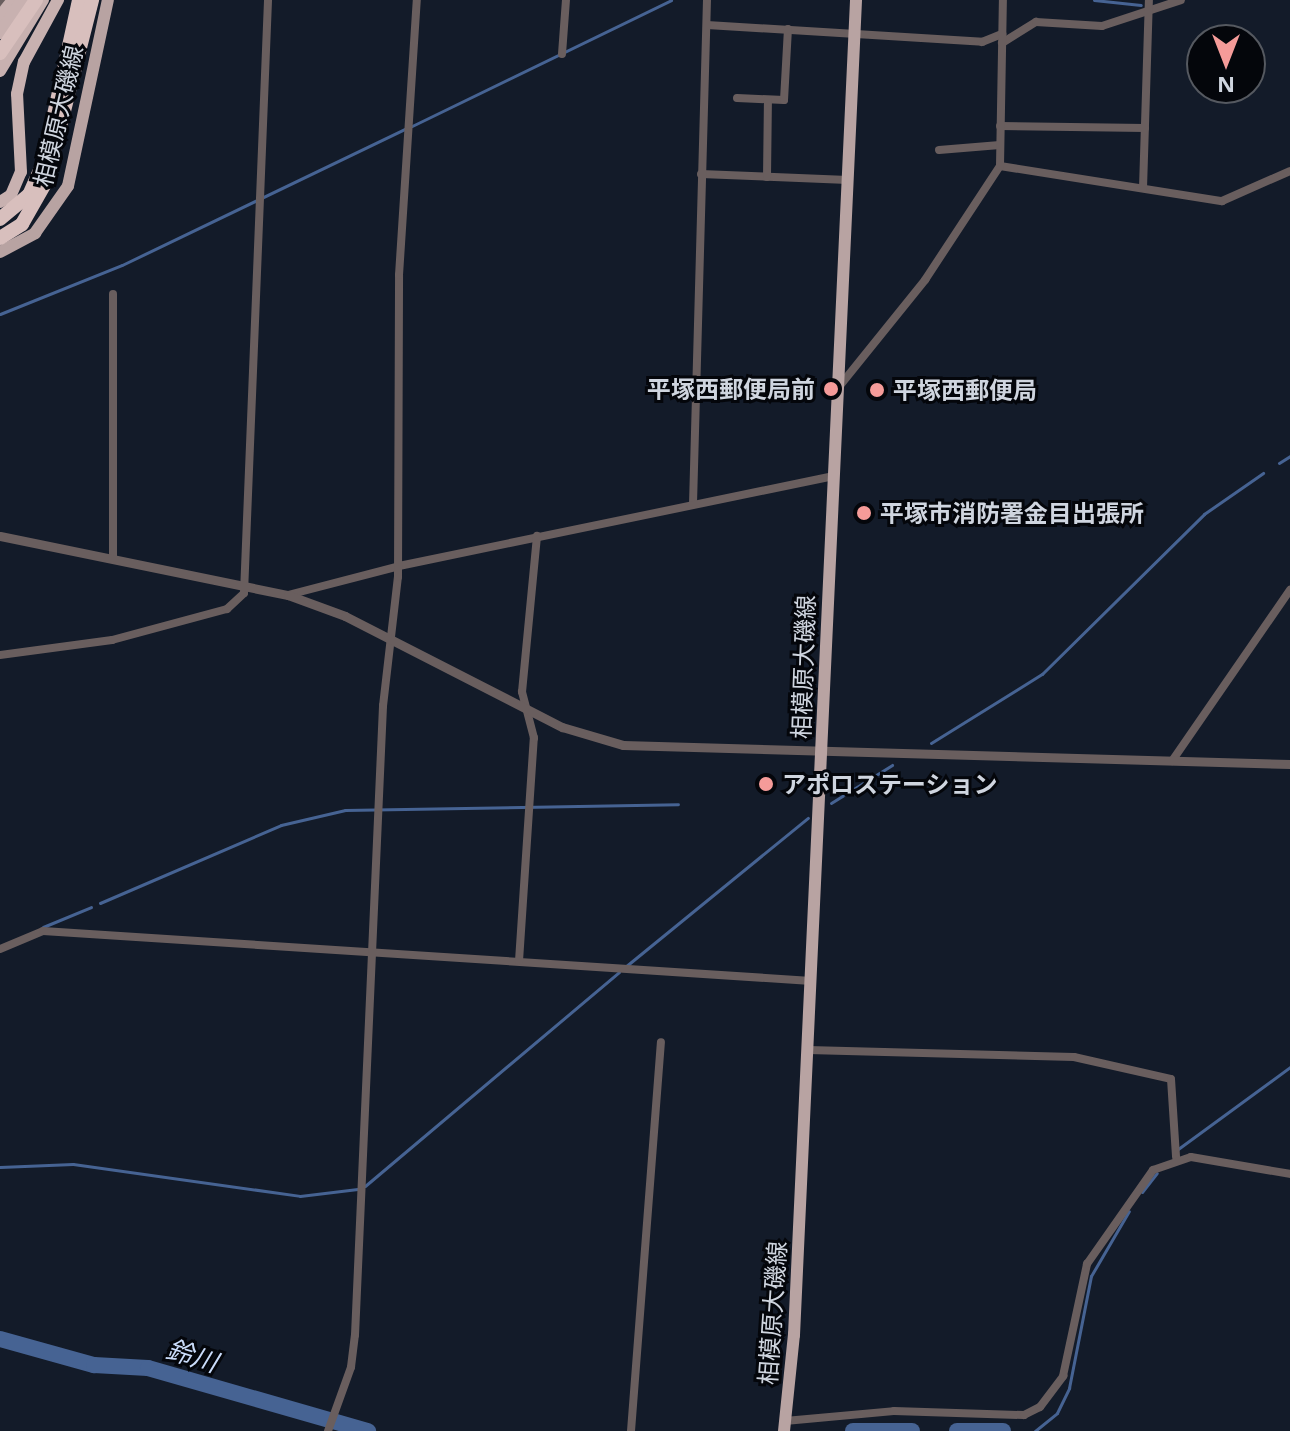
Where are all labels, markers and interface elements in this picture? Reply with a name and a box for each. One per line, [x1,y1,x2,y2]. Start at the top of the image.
north arrow [1186,24,1266,104]
street label: 相模原大磯線 [28,43,88,189]
text: N [1217,71,1235,101]
place label: 平塚西郵便局前 [647,375,815,403]
place label: 平塚西郵便局 [893,376,1037,404]
marker: 平塚西郵便局前 [822,380,840,398]
marker: 平塚西郵便局 [868,381,886,399]
place label: 平塚市消防署金目出張所 [880,499,1144,527]
marker: 平塚市消防署金目出張所 [855,504,873,522]
street label: 相模原大磯線 [786,595,820,739]
place label: アポロステーション [782,770,998,798]
marker: アポロステーション [757,775,775,793]
street label: 相模原大磯線 [753,1240,791,1386]
water label: 鈴川 [163,1333,221,1379]

